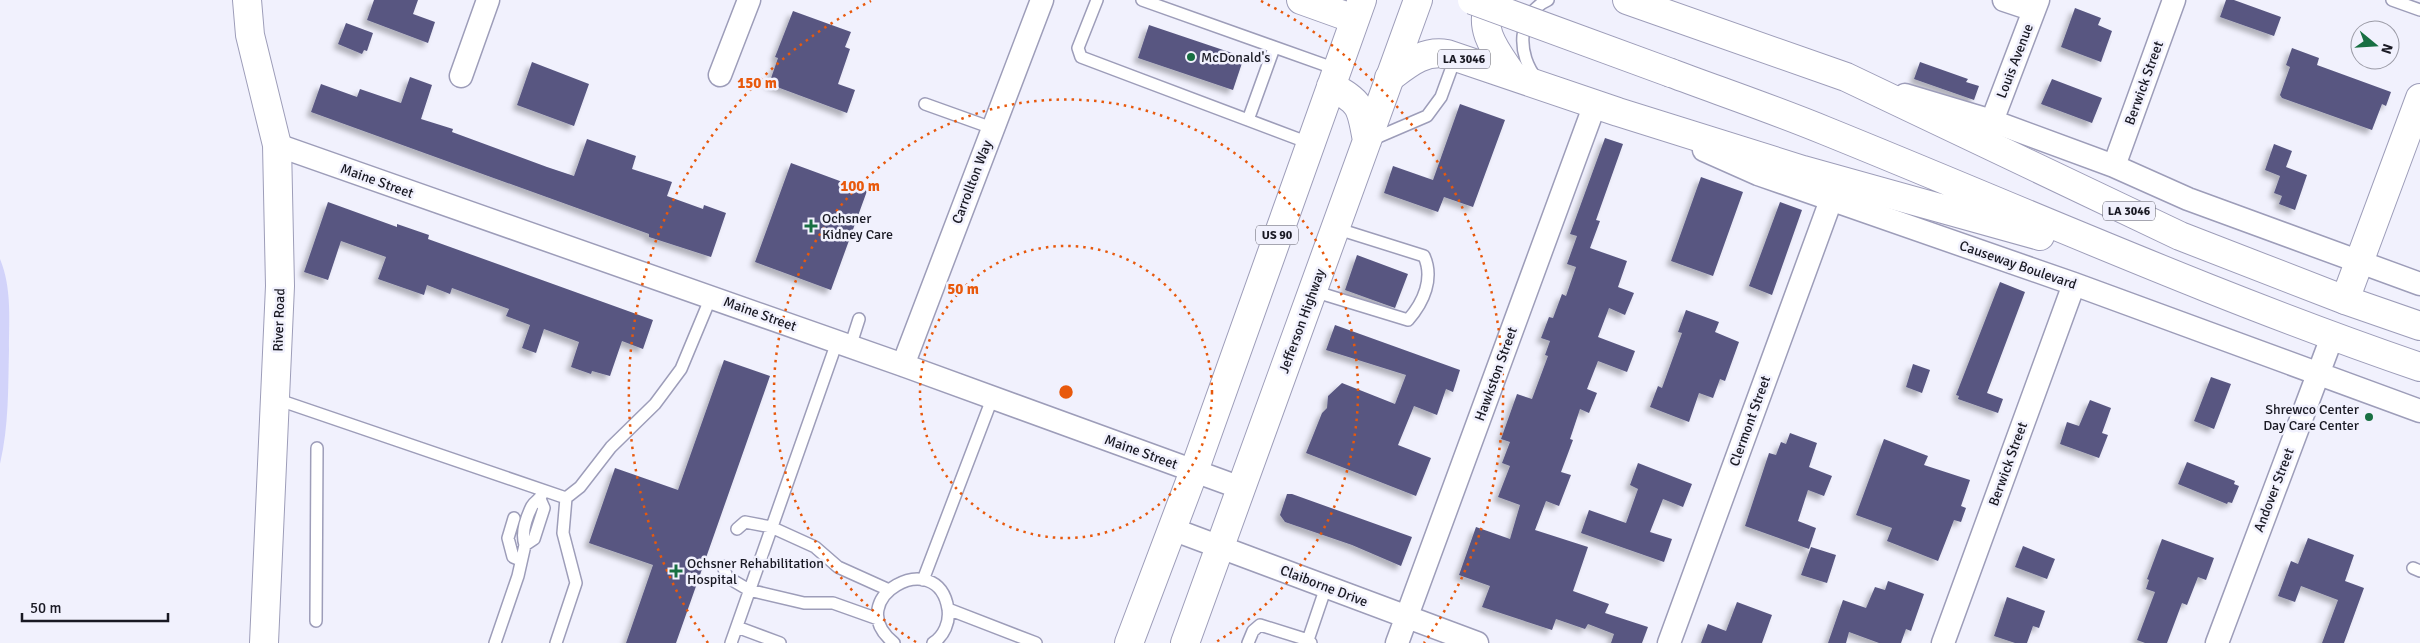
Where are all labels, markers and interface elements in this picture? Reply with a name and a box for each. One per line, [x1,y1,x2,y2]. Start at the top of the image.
north arrow [2350,20,2400,70]
street label: Louis Avenue [1993,21,2037,101]
street label: Berwick Street [2121,39,2167,127]
text: N [2377,42,2396,56]
place label: McDonald's [1201,49,1270,66]
road number: LA 3046 [1438,50,1490,68]
marker: McDonald's [1185,51,1197,63]
text: 150 m [737,74,777,92]
street label: Carrollton Way [948,137,996,226]
street label: Maine Street [338,160,416,202]
text: 100 m [840,177,880,195]
road number: LA 3046 [2103,202,2155,220]
place label: Ochsner Kidney Care [822,210,893,243]
marker: Ochsner Kidney Care [804,219,818,233]
road number: US 90 [1256,226,1298,244]
street label: Causeway Boulevard [1957,237,2079,293]
street label: Jefferson Highway [1275,266,1329,376]
text: 50 m [947,280,979,298]
street label: River Road [269,288,289,352]
street label: Maine Street [721,293,799,335]
street label: Hawkston Street [1471,325,1521,423]
street label: Clermont Street [1726,373,1774,469]
centre of rings [1057,383,1075,401]
place label: Shrewco Center Day Care Center [2263,401,2360,434]
marker: Shrewco Center Day Care Center [2363,411,2375,423]
street label: Berwick Street [1985,420,2031,508]
street label: Maine Street [1102,431,1180,473]
street label: Andover Street [2250,445,2298,534]
place label: Ochsner Rehabilitation Hospital [687,555,824,588]
street label: Claiborne Drive [1278,562,1370,610]
marker: Ochsner Rehabilitation Hospital [669,564,683,578]
scale bar [22,590,169,622]
text: 50 m [30,599,61,617]

